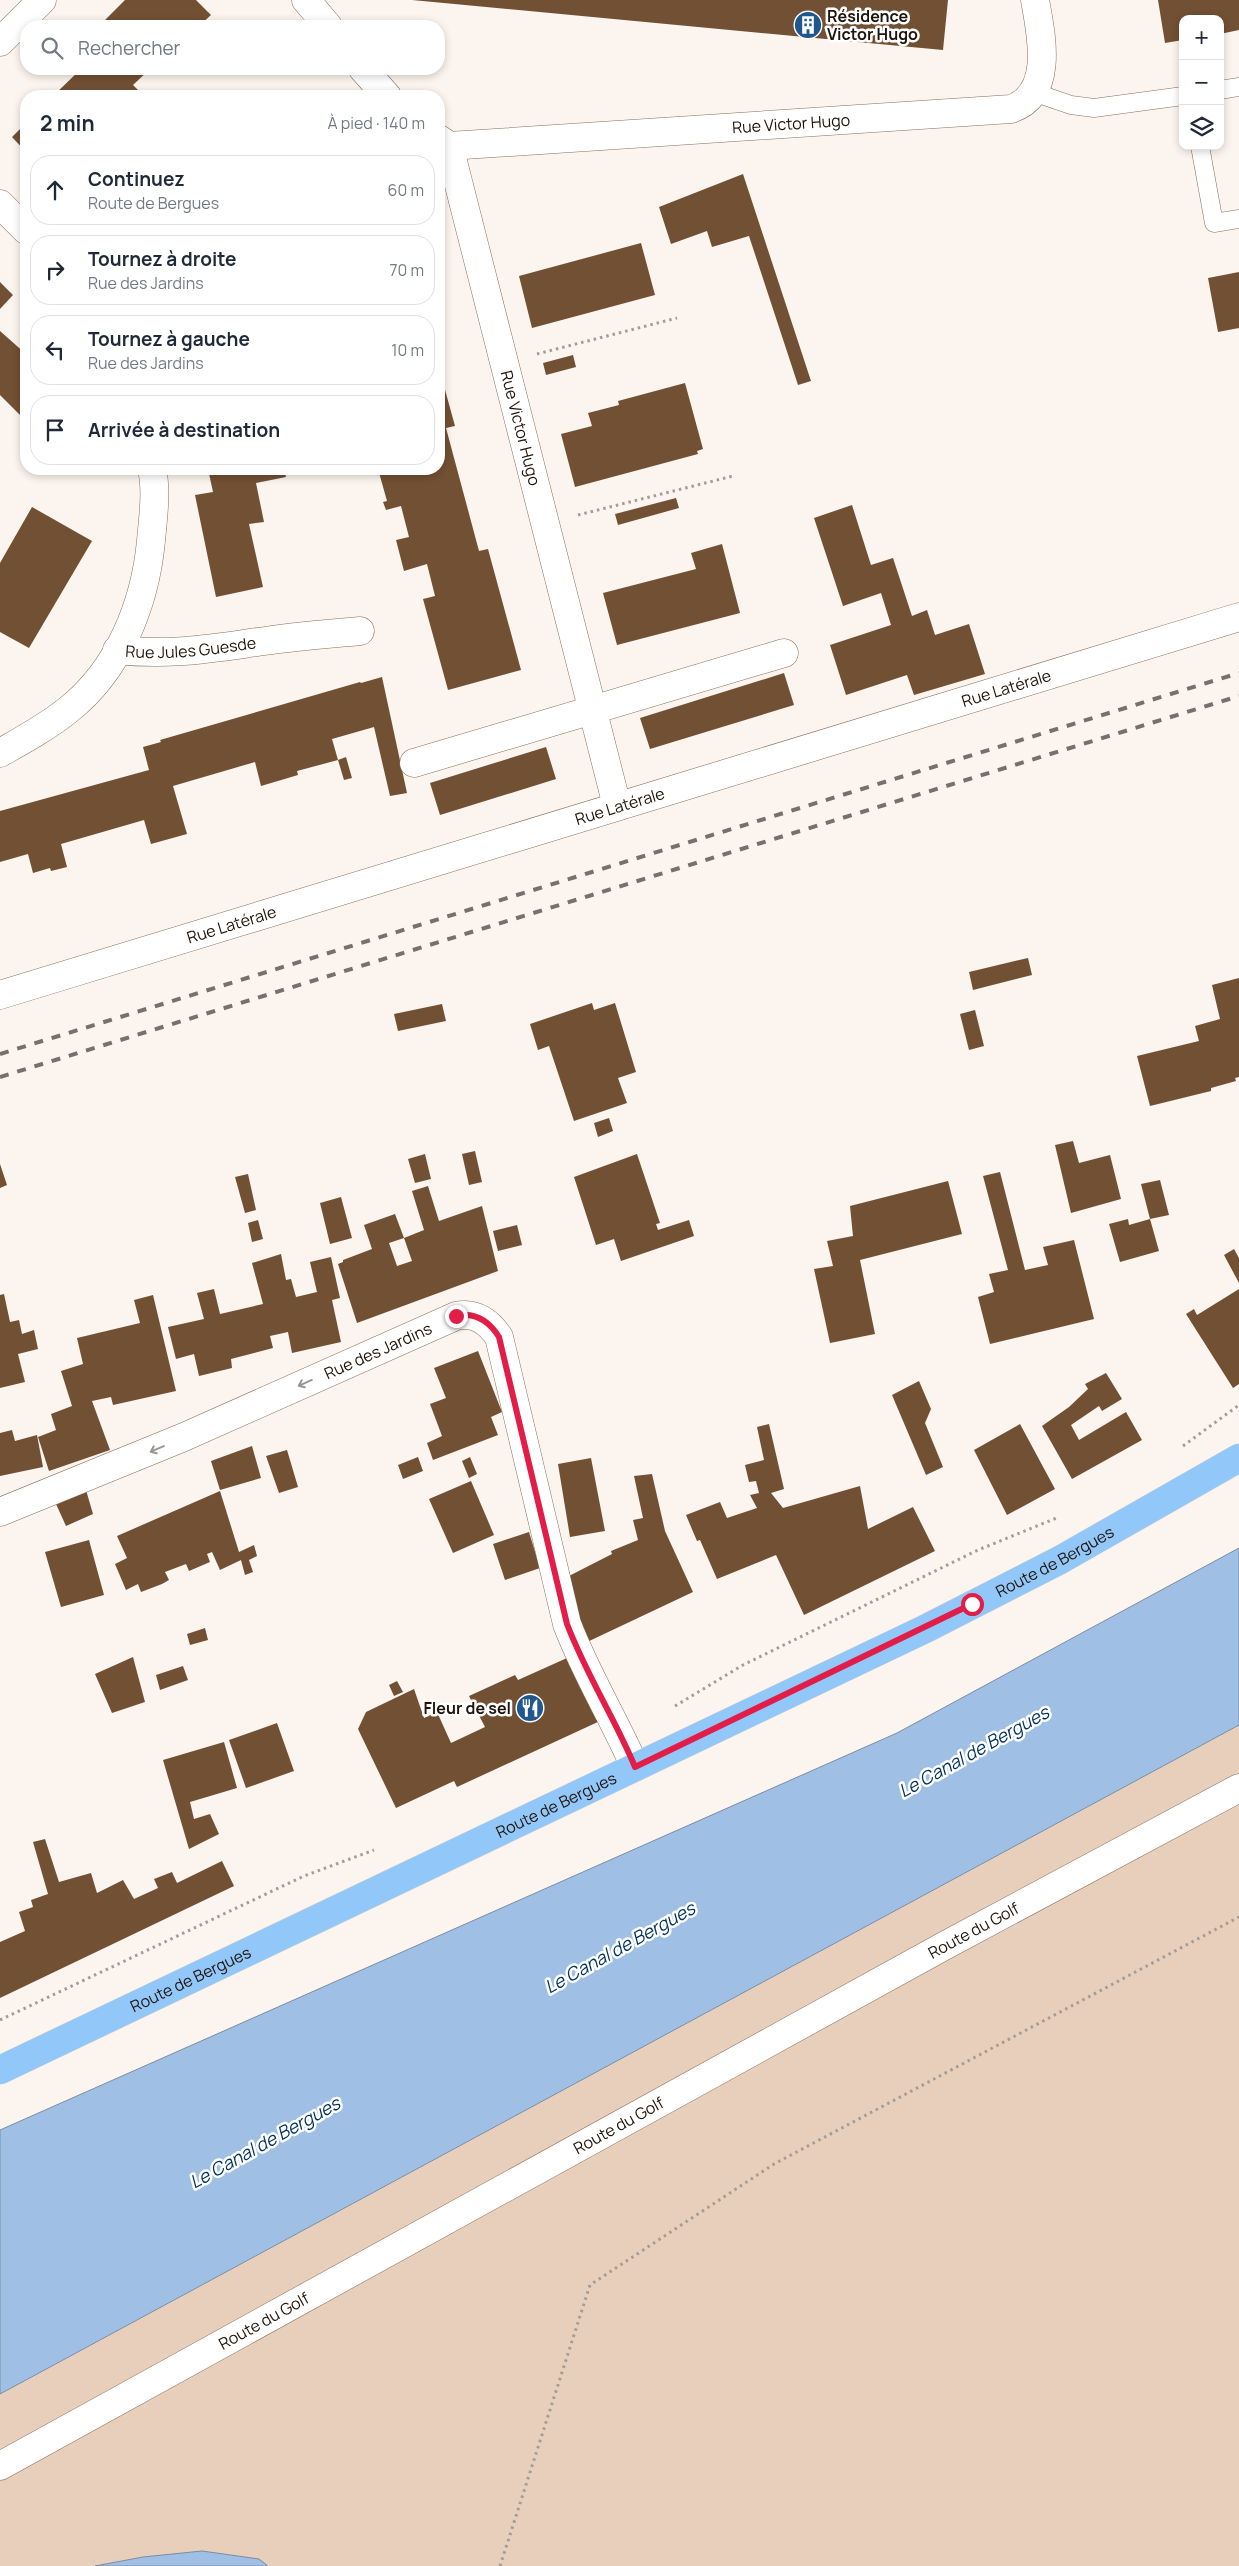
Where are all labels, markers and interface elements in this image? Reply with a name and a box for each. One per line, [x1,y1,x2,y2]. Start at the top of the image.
place label: Résidence Victor Hugo [827,5,918,45]
building icon: Résidence Victor Hugo [793,10,823,40]
map controls [1179,15,1224,150]
button: + [1179,15,1224,60]
search box [20,20,445,75]
icon: search [38,34,66,62]
text: Rechercher [78,35,180,61]
button: − [1179,60,1224,105]
button: layers [1179,105,1224,150]
text: 2 min [40,109,95,137]
street label: Rue Victor Hugo [731,109,851,138]
text: À pied · 140 m [327,112,425,134]
text: Continuez [88,166,185,192]
icon: ahead [41,176,69,204]
text: 60 m [388,179,424,201]
text: Route de Bergues [88,192,219,214]
text: Tournez à droite [88,246,236,272]
icon: right [41,256,69,284]
text: 70 m [389,259,424,281]
text: Rue des Jardins [88,272,204,294]
text: Tournez à gauche [88,326,250,352]
icon: left [41,336,69,364]
text: 10 m [391,339,424,361]
text: Rue des Jardins [88,352,204,374]
street label: Rue Victor Hugo [496,368,546,488]
icon: arrive [41,416,69,444]
text: Arrivée à destination [88,417,280,443]
street label: Rue Jules Guesde [125,631,257,663]
street label: Rue Latérale [959,664,1054,712]
street label: Rue Latérale [572,782,667,830]
street label: Rue Latérale [184,900,279,948]
route end [445,1305,468,1328]
street label: Rue des Jardins [321,1317,435,1384]
one-way arrow [298,1378,313,1388]
one-way arrow [150,1444,165,1454]
street label: Route de Bergues [992,1521,1118,1602]
route start [961,1593,984,1616]
restaurant icon: Fleur de sel [515,1693,545,1723]
place label: Fleur de sel [423,1697,511,1719]
water label: Le Canal de Bergues [894,1699,1054,1802]
street label: Route de Bergues [492,1767,620,1843]
water label: Le Canal de Bergues [540,1895,700,1998]
street label: Route du Golf [924,1897,1023,1964]
street label: Route de Bergues [127,1941,254,2017]
water label: Le Canal de Bergues [185,2090,345,2193]
street label: Route du Golf [569,2091,668,2159]
street label: Route du Golf [214,2287,313,2355]

